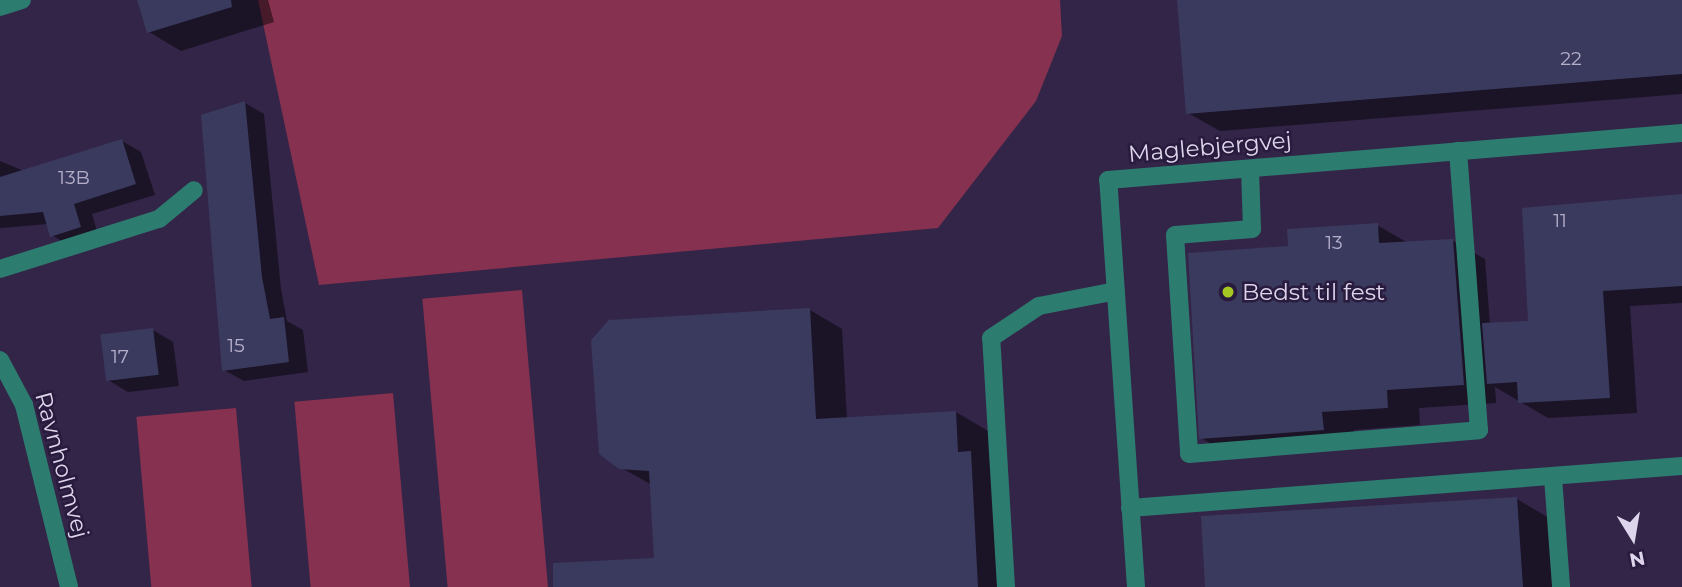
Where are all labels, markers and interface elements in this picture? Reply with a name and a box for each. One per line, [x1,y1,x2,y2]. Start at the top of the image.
house number: 22 [1560,48,1582,70]
street label: Maglebjergvej [1127,126,1293,168]
house number: 13B [58,167,90,189]
house number: 11 [1553,210,1567,232]
house number: 13 [1325,232,1343,254]
place label: Bedst til fest [1242,278,1385,306]
marker: Bedst til fest [1220,284,1236,300]
house number: 15 [227,335,245,357]
house number: 17 [111,346,129,368]
street label: Ravnholmvej [29,389,95,541]
north arrow [1598,503,1668,573]
text: N [1627,546,1647,572]

